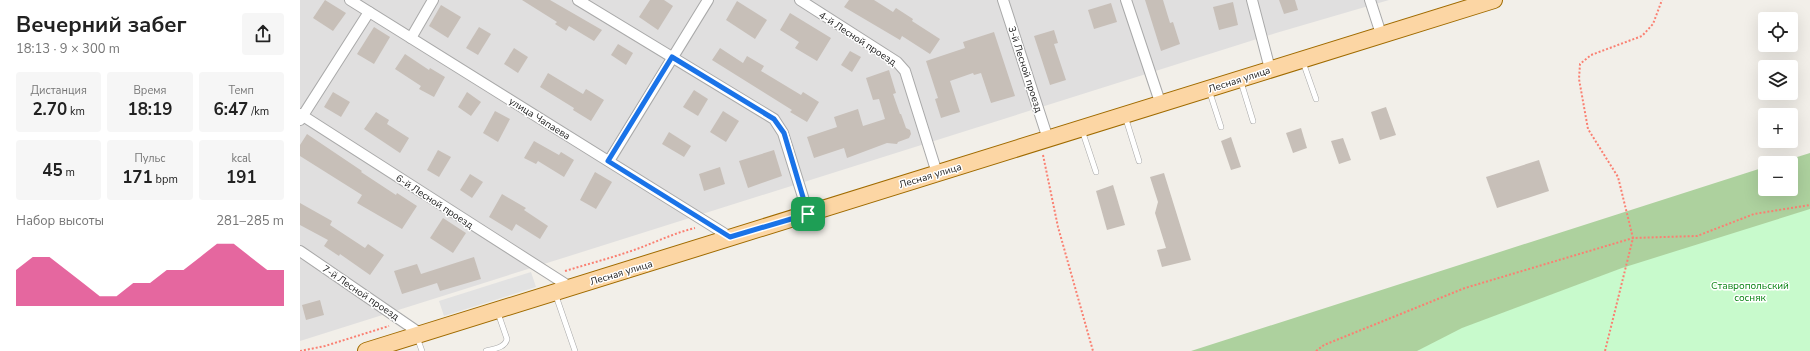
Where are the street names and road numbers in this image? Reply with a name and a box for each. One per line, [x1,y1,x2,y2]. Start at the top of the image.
street label: 4-й Лесной проезд [816,8,899,69]
street label: 3-й Лесной проезд [1004,24,1046,114]
street label: Лесная улица [1206,63,1272,97]
street label: улица Чапаева [506,94,573,143]
street label: Лесная улица [897,160,963,192]
street label: 6-й Лесной проезд [393,171,476,232]
street label: Лесная улица [588,257,654,289]
street label: 7-й Лесной проезд [319,262,402,324]

